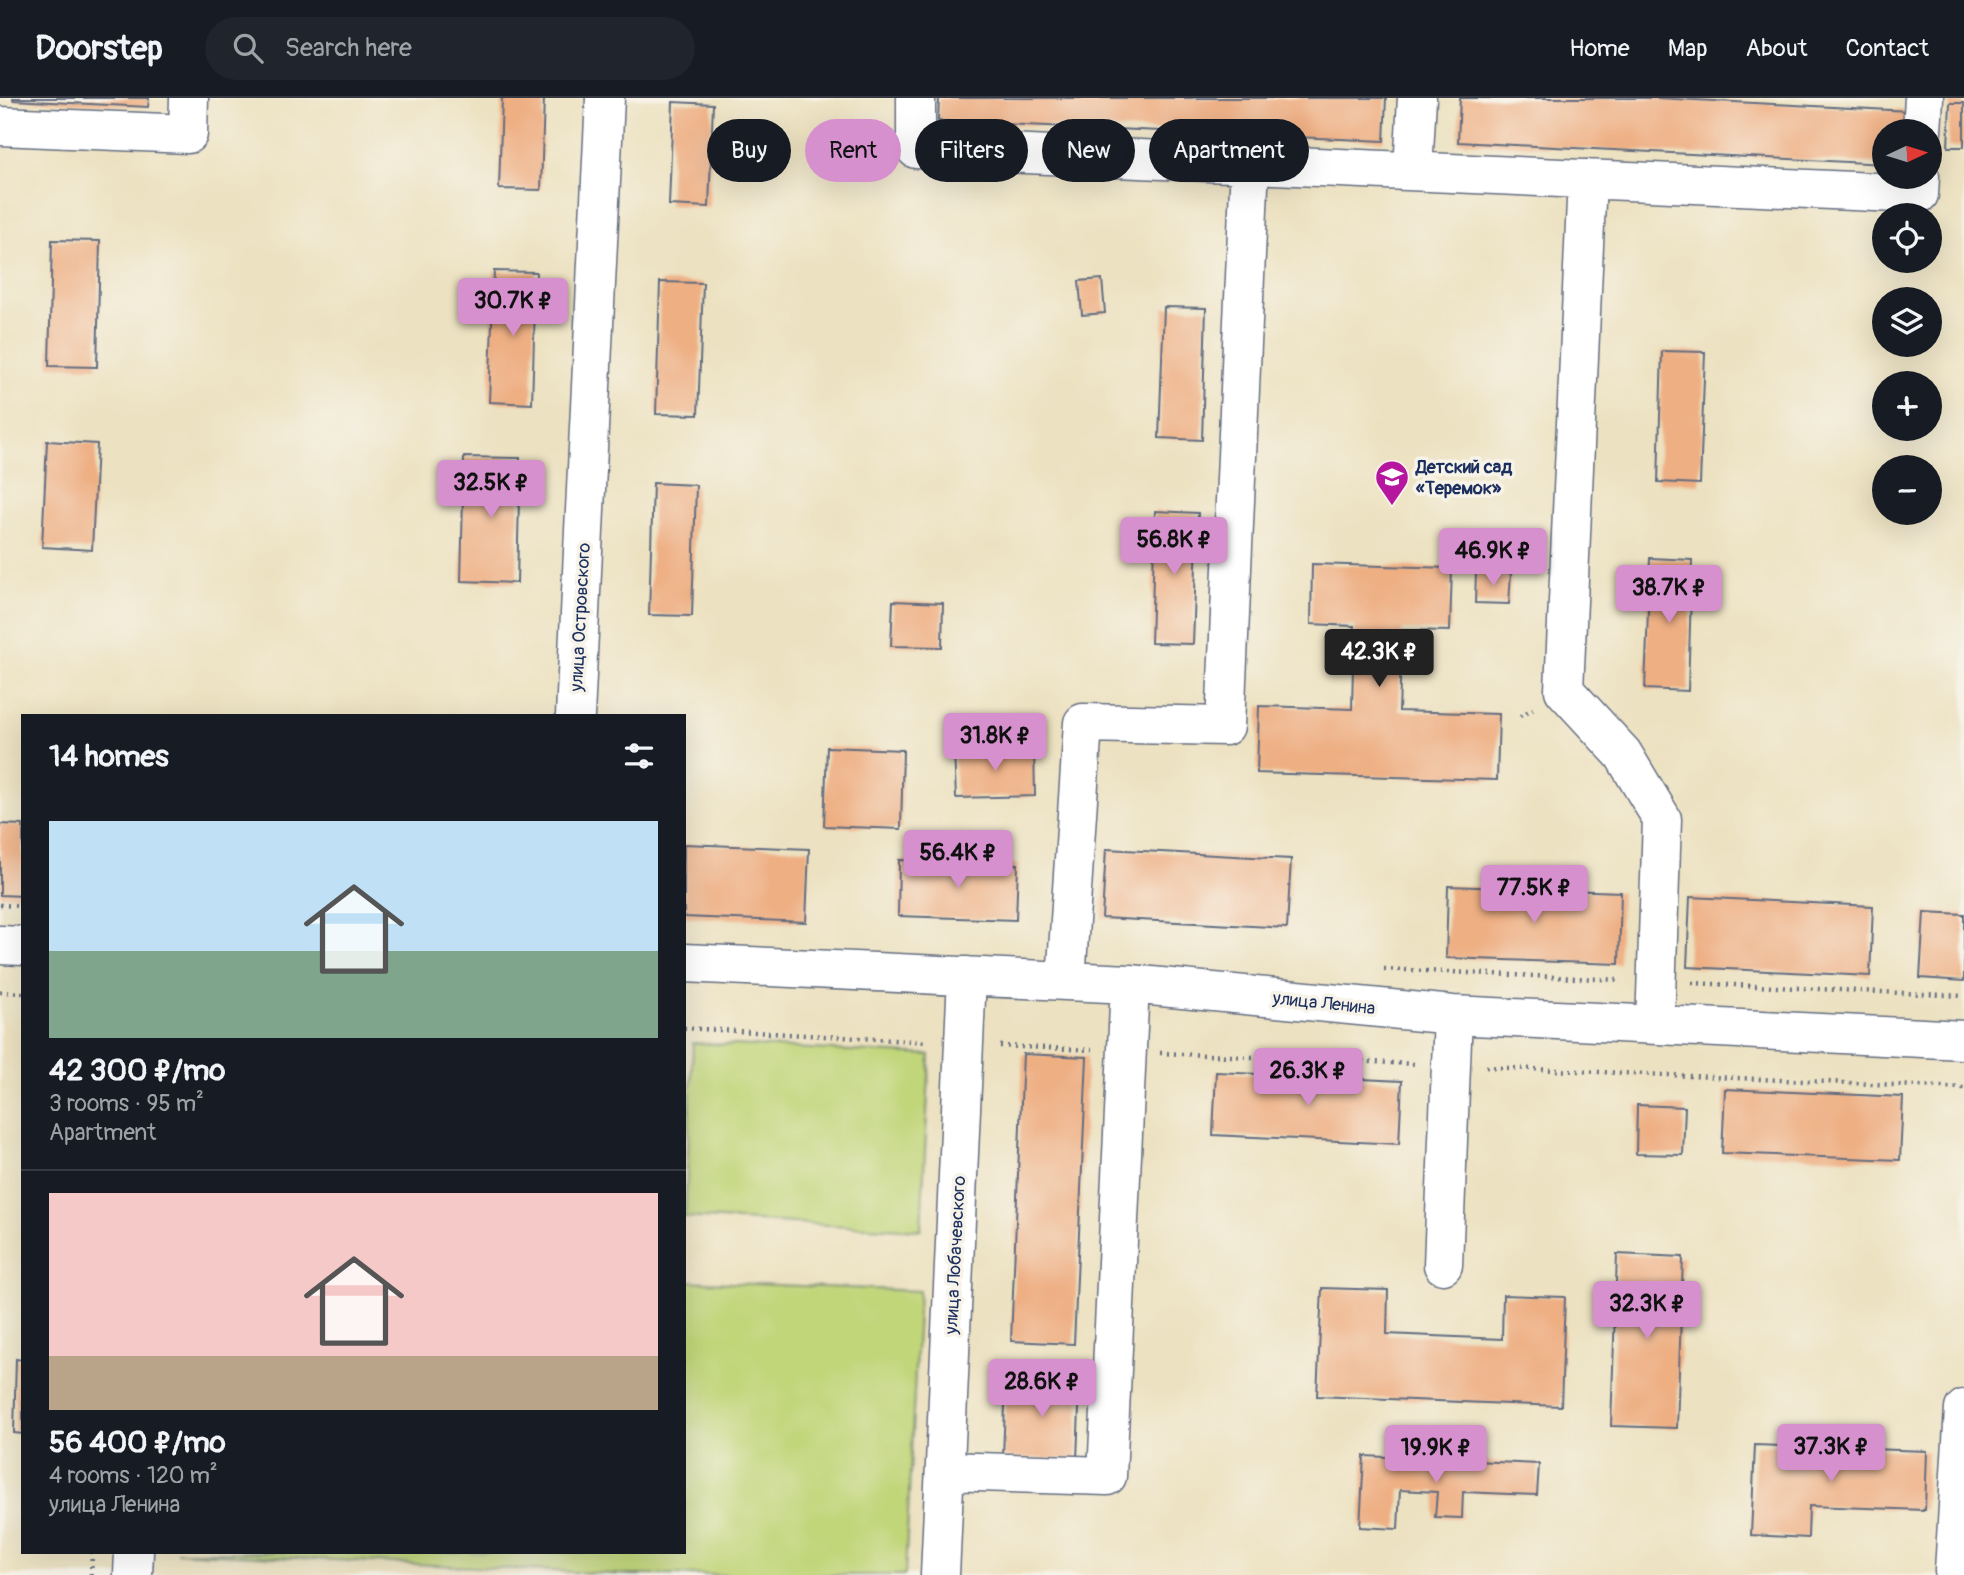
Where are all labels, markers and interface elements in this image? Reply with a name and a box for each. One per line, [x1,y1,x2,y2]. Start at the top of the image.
search box [205,17,695,80]
text: Doorstep [35,28,163,69]
icon: search [229,29,267,67]
text: Search here [285,32,412,64]
text: Home [1569,34,1630,63]
text: Map [1668,34,1708,63]
text: About [1746,34,1808,63]
text: Contact [1846,34,1929,63]
chip: Buy [707,119,791,182]
chip: Rent [805,119,901,182]
chip: Filters [915,119,1028,182]
chip: New [1042,119,1135,182]
chip: Apartment [1149,119,1309,182]
north arrow [1872,119,1942,189]
map controls [1872,119,1942,525]
button: locate [1872,203,1942,273]
pin: 30.7K ₽ [448,278,578,338]
text: 30.7K ₽ [474,286,552,315]
button: layers [1872,287,1942,357]
button: + [1872,371,1942,441]
button: − [1872,455,1942,525]
place label: Детский сад «Теремок» [1415,456,1512,500]
school or university icon: Детский сад «Теремок» [1373,458,1411,507]
pin: 32.5K ₽ [426,460,556,520]
text: 32.5K ₽ [453,468,529,497]
pin: 56.8K ₽ [1109,518,1239,577]
text: 56.8K ₽ [1136,525,1212,554]
pin: 46.9K ₽ [1428,528,1558,588]
text: 46.9K ₽ [1455,536,1531,565]
street label: улица Островского [565,542,596,693]
pin: 38.7K ₽ [1604,566,1734,625]
text: 38.7K ₽ [1632,573,1706,602]
pin: 42.3K ₽ [1314,630,1444,689]
text: 42.3K ₽ [1341,637,1417,666]
pin: 31.8K ₽ [930,714,1060,773]
text: 31.8K ₽ [959,721,1031,750]
icon: filters [620,737,658,775]
text: 14 homes [49,738,169,775]
pin: 56.4K ₽ [893,830,1023,890]
text: 56.4K ₽ [920,838,996,867]
icon: home [291,866,417,992]
pin: 77.5K ₽ [1469,866,1599,925]
text: 77.5K ₽ [1497,873,1571,902]
street label: улица Ленина [1271,987,1376,1020]
pin: 26.3K ₽ [1243,1048,1373,1108]
text: 42 300 ₽/mo [49,1052,225,1089]
text: 26.3K ₽ [1270,1056,1346,1085]
text: 3 rooms · 95 m² [49,1089,204,1118]
text: Apartment [49,1118,156,1147]
street label: улица Лобачевского [940,1175,971,1336]
icon: home [291,1238,417,1364]
pin: 32.3K ₽ [1582,1282,1712,1341]
text: 32.3K ₽ [1609,1289,1685,1318]
pin: 28.6K ₽ [977,1360,1107,1419]
text: 28.6K ₽ [1004,1367,1080,1396]
text: 56 400 ₽/mo [49,1424,226,1461]
pin: 37.3K ₽ [1766,1424,1896,1484]
pin: 19.9K ₽ [1371,1426,1501,1485]
text: 37.3K ₽ [1793,1432,1869,1461]
text: 19.9K ₽ [1401,1433,1471,1462]
text: 4 rooms · 120 m² [49,1461,218,1490]
text: улица Ленина [49,1490,180,1519]

